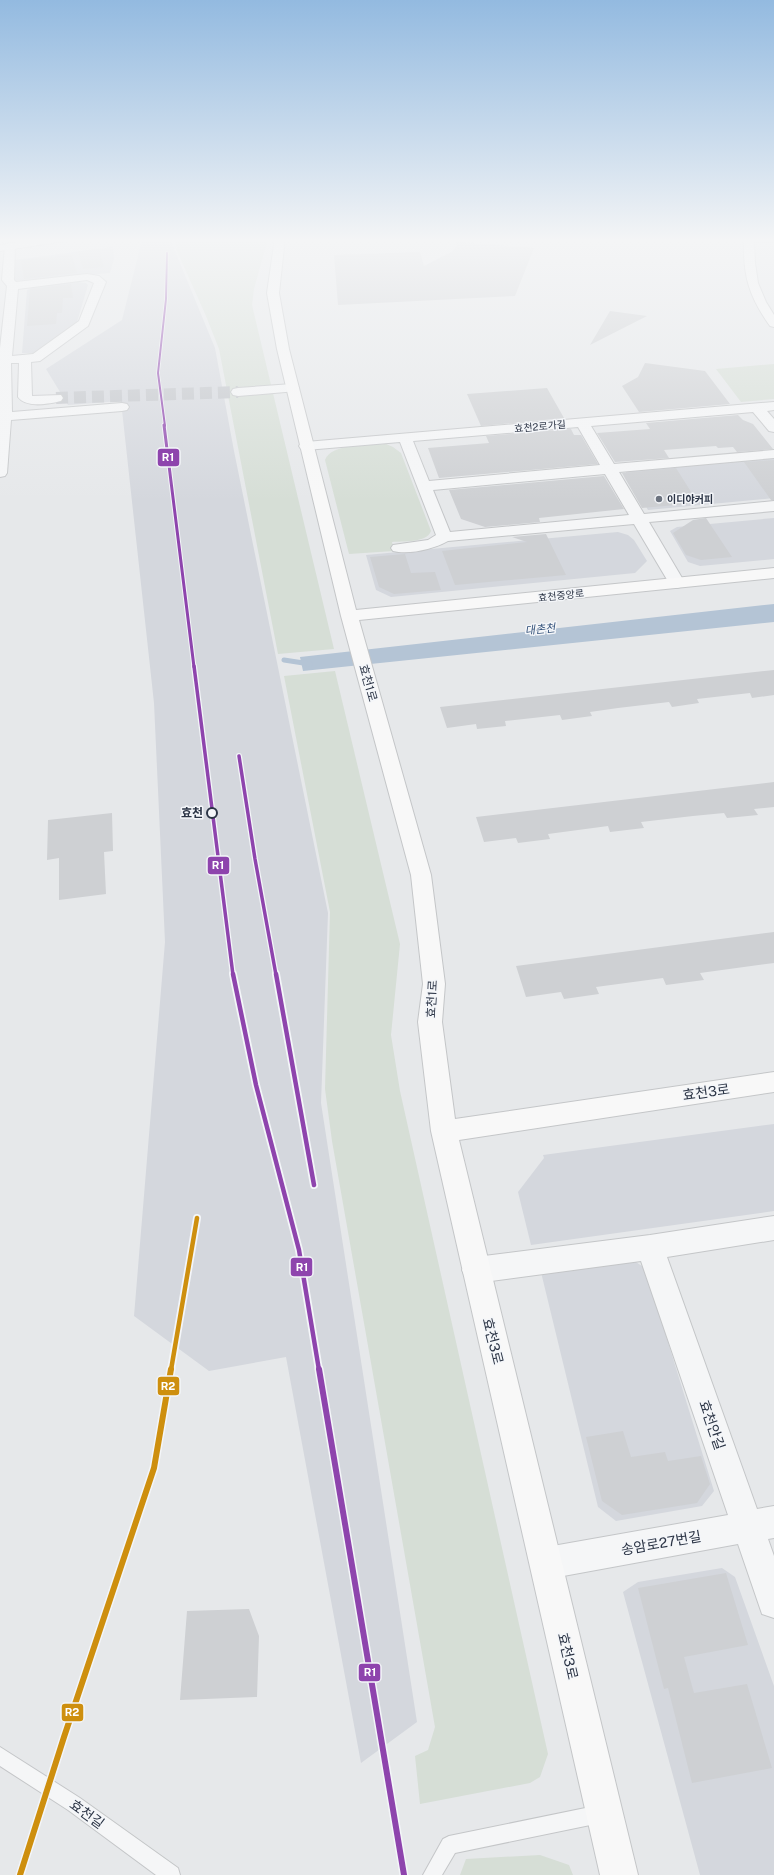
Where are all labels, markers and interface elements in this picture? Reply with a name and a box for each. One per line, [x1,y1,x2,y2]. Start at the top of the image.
street label: 효천2로가길 [514,418,566,434]
line badge: R1 [157,448,180,467]
text: R1 [162,451,174,463]
place label: 이디야커피 [667,493,713,505]
marker: 이디야커피 [654,494,664,504]
street label: 효천중앙로 [537,587,585,603]
water label: 대촌천 [524,621,558,637]
street label: 효천1로 [356,663,380,703]
place label: 효천 [181,806,203,820]
marker: 효천 [206,807,218,819]
line badge: R1 [207,856,230,875]
text: R1 [212,859,224,871]
street label: 효천1로 [424,980,440,1018]
street label: 효천3로 [681,1081,731,1103]
line badge: R1 [290,1257,313,1277]
text: R1 [296,1261,308,1273]
street label: 효천3로 [479,1316,507,1366]
line badge: R2 [157,1376,180,1396]
text: R2 [161,1380,175,1392]
street label: 효천안길 [696,1398,728,1452]
street label: 송암로27번길 [620,1528,702,1558]
street label: 효천3로 [555,1631,581,1681]
line badge: R1 [358,1663,381,1682]
text: R1 [364,1666,376,1678]
line badge: R2 [61,1703,84,1722]
text: R2 [65,1706,79,1718]
street label: 효천길 [67,1796,107,1832]

